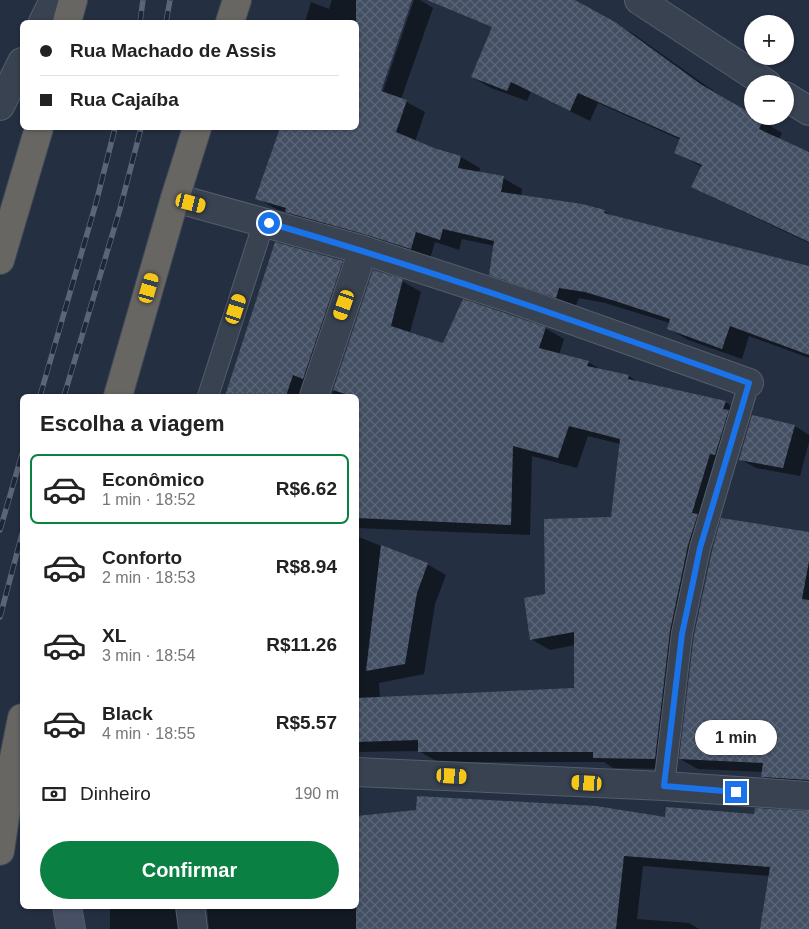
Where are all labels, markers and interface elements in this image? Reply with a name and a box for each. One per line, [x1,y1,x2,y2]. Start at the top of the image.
map controls [744,15,794,125]
button: + [744,15,794,65]
text: Rua Machado de Assis [70,40,276,61]
button: − [744,75,794,125]
text: Rua Cajaíba [70,89,179,110]
car [174,192,207,214]
route start [258,212,280,234]
car [137,272,160,304]
car [332,288,355,322]
car [224,292,247,326]
text: Escolha a viagem [40,411,225,436]
icon: car [42,467,87,512]
text: Econômico [102,469,204,490]
text: R$6.62 [276,478,337,499]
text: 1 min · 18:52 [102,491,195,508]
icon: car [42,545,87,590]
text: Conforto [102,547,182,568]
text: R$8.94 [276,556,337,577]
text: 2 min · 18:53 [102,569,195,586]
icon: car [42,623,87,668]
text: XL [102,625,126,646]
text: R$11.26 [266,634,337,655]
text: 3 min · 18:54 [102,647,195,664]
icon: car [42,701,87,746]
text: Black [102,703,153,724]
text: R$5.57 [276,712,337,733]
callout: 1 min [695,720,777,754]
text: 4 min · 18:55 [102,725,195,742]
text: 1 min [715,729,757,746]
car [436,768,467,784]
car [571,775,602,791]
icon: cash [40,780,68,808]
route end [725,781,747,803]
text: Dinheiro [80,783,151,804]
text: 190 m [295,785,339,802]
button: Confirmar [40,841,339,899]

